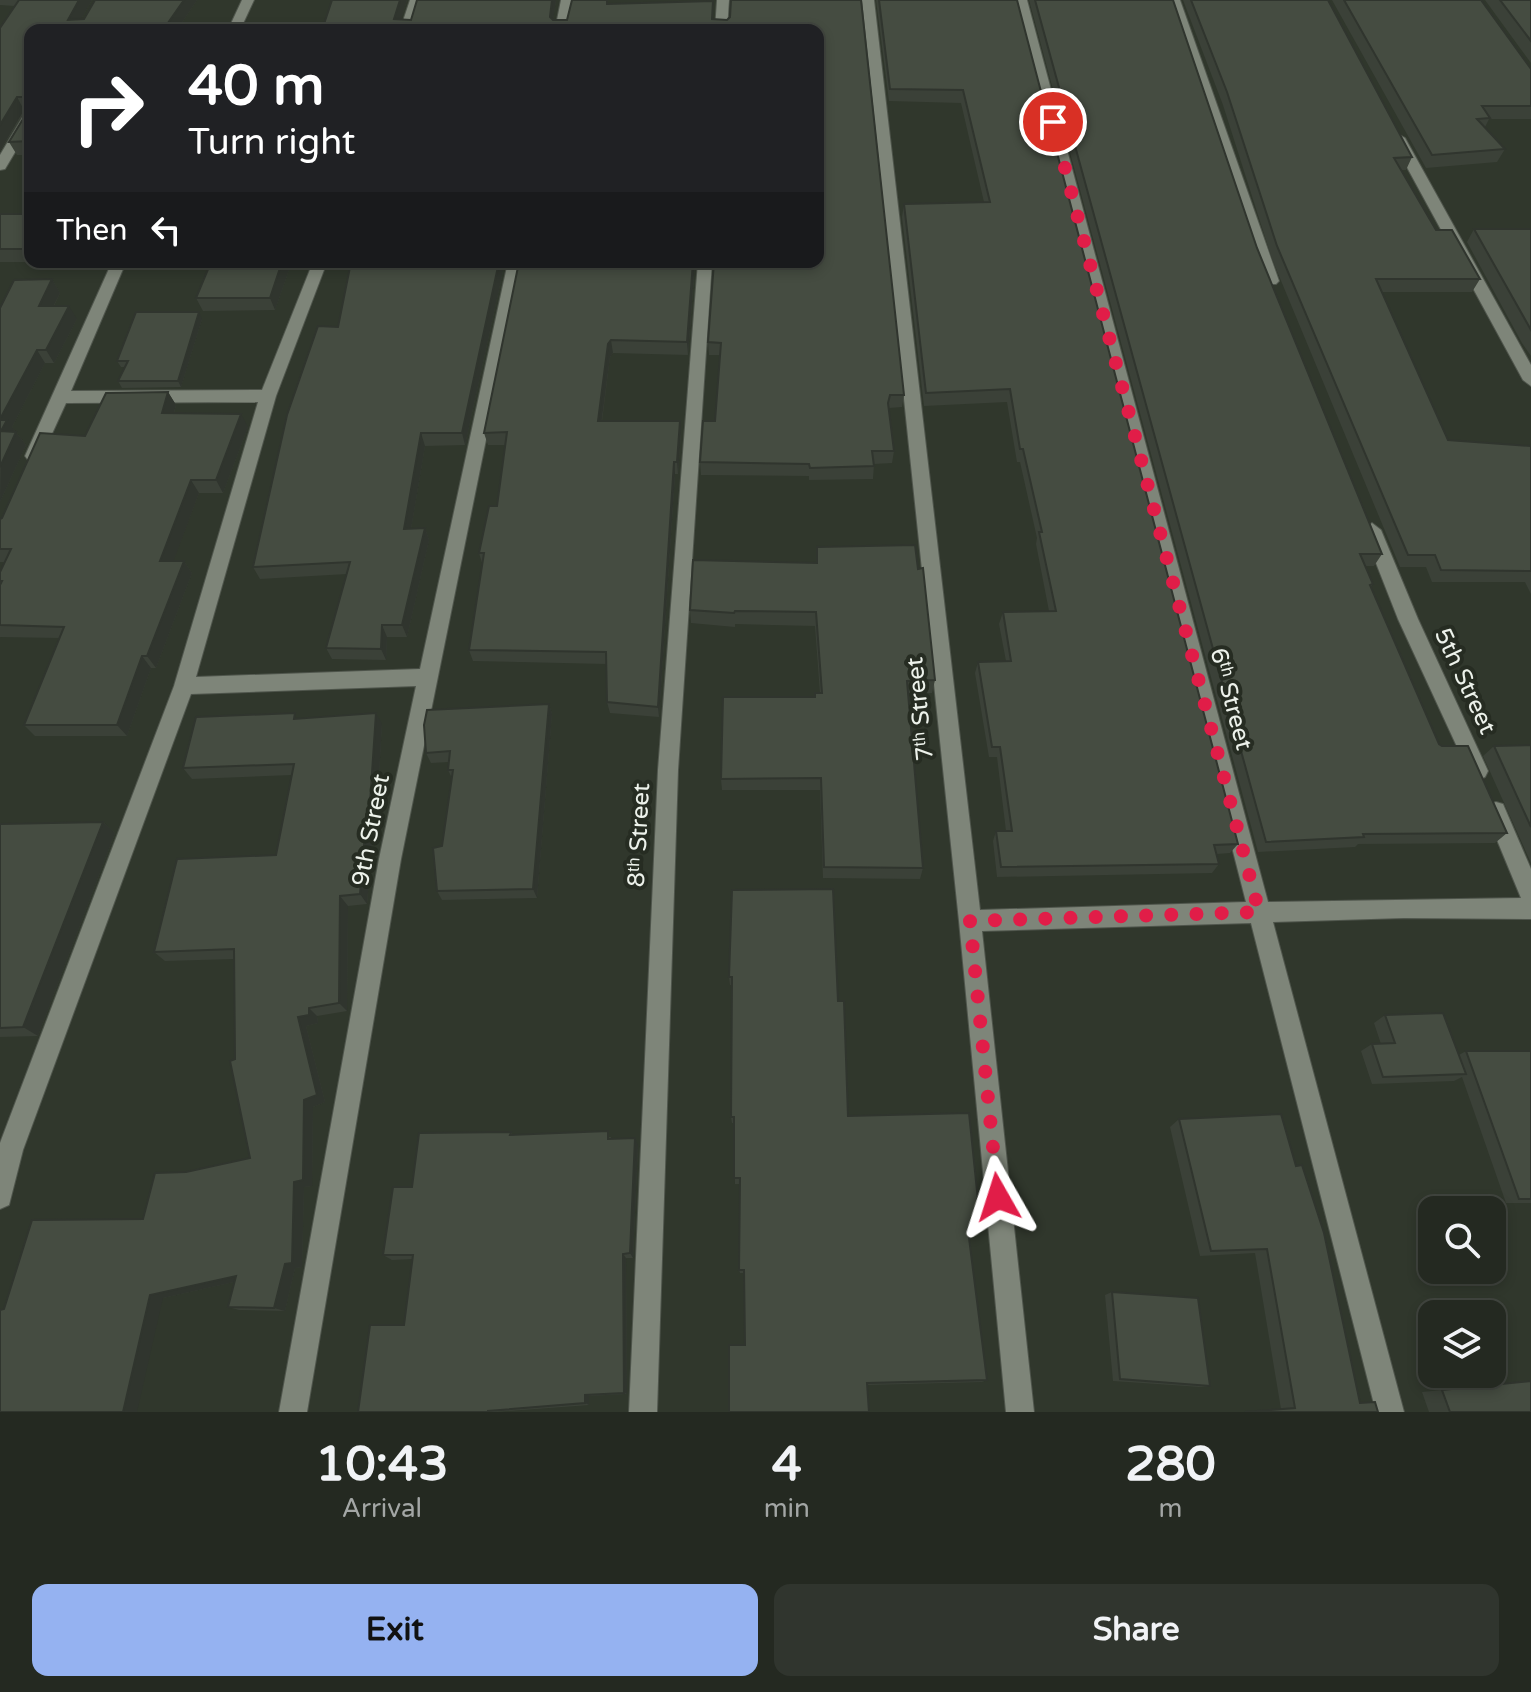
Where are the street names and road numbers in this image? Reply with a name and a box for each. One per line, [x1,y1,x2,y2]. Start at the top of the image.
street label: 5th Street [1428,623,1502,739]
street label: 6ᵗʰ Street [1203,645,1259,753]
street label: 7ᵗʰ Street [900,656,940,762]
street label: 9th Street [346,771,396,889]
street label: 8ᵗʰ Street [622,782,656,888]

